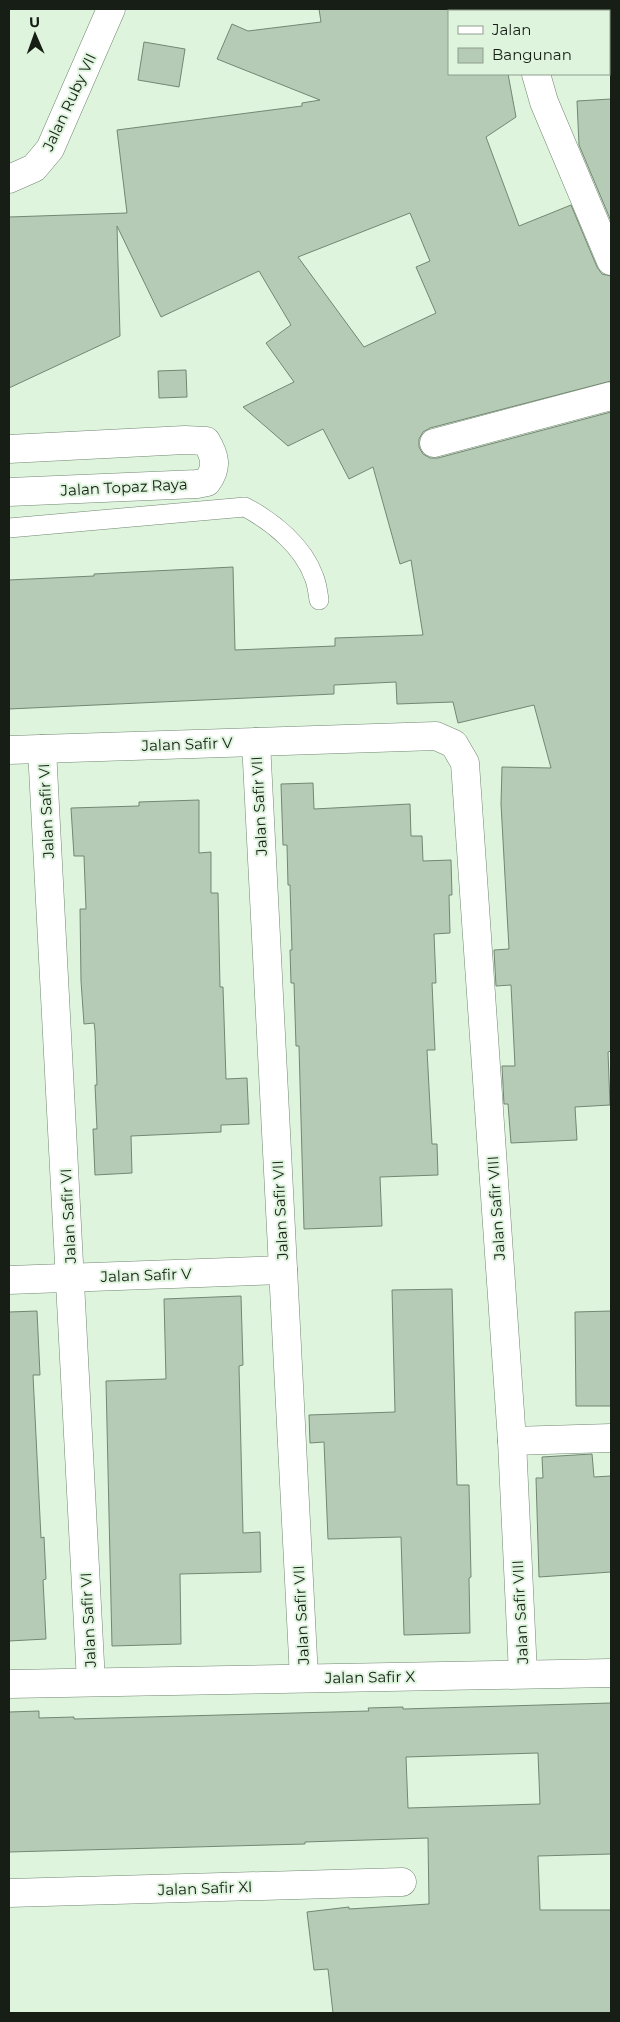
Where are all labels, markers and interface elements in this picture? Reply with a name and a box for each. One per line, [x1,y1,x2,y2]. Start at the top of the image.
north arrow [10,10,60,60]
legend [448,10,610,75]
text: U [29,13,40,31]
text: Jalan [491,20,531,39]
text: Bangunan [492,45,572,64]
street label: Jalan Ruby VII [38,50,100,155]
street label: Jalan Topaz Raya [59,474,188,500]
street label: Jalan Safir V [140,733,233,755]
street label: Jalan Safir VII [247,756,271,857]
street label: Jalan Safir VI [34,763,58,860]
street label: Jalan Safir VIII [483,1155,509,1262]
street label: Jalan Safir VII [268,1160,292,1261]
street label: Jalan Safir VI [56,1168,80,1265]
street label: Jalan Safir V [99,1264,192,1286]
street label: Jalan Safir VIII [508,1559,532,1666]
street label: Jalan Safir VII [289,1565,313,1666]
street label: Jalan Safir VI [76,1572,100,1669]
street label: Jalan Safir X [324,1667,415,1687]
street label: Jalan Safir XI [156,1877,253,1899]

